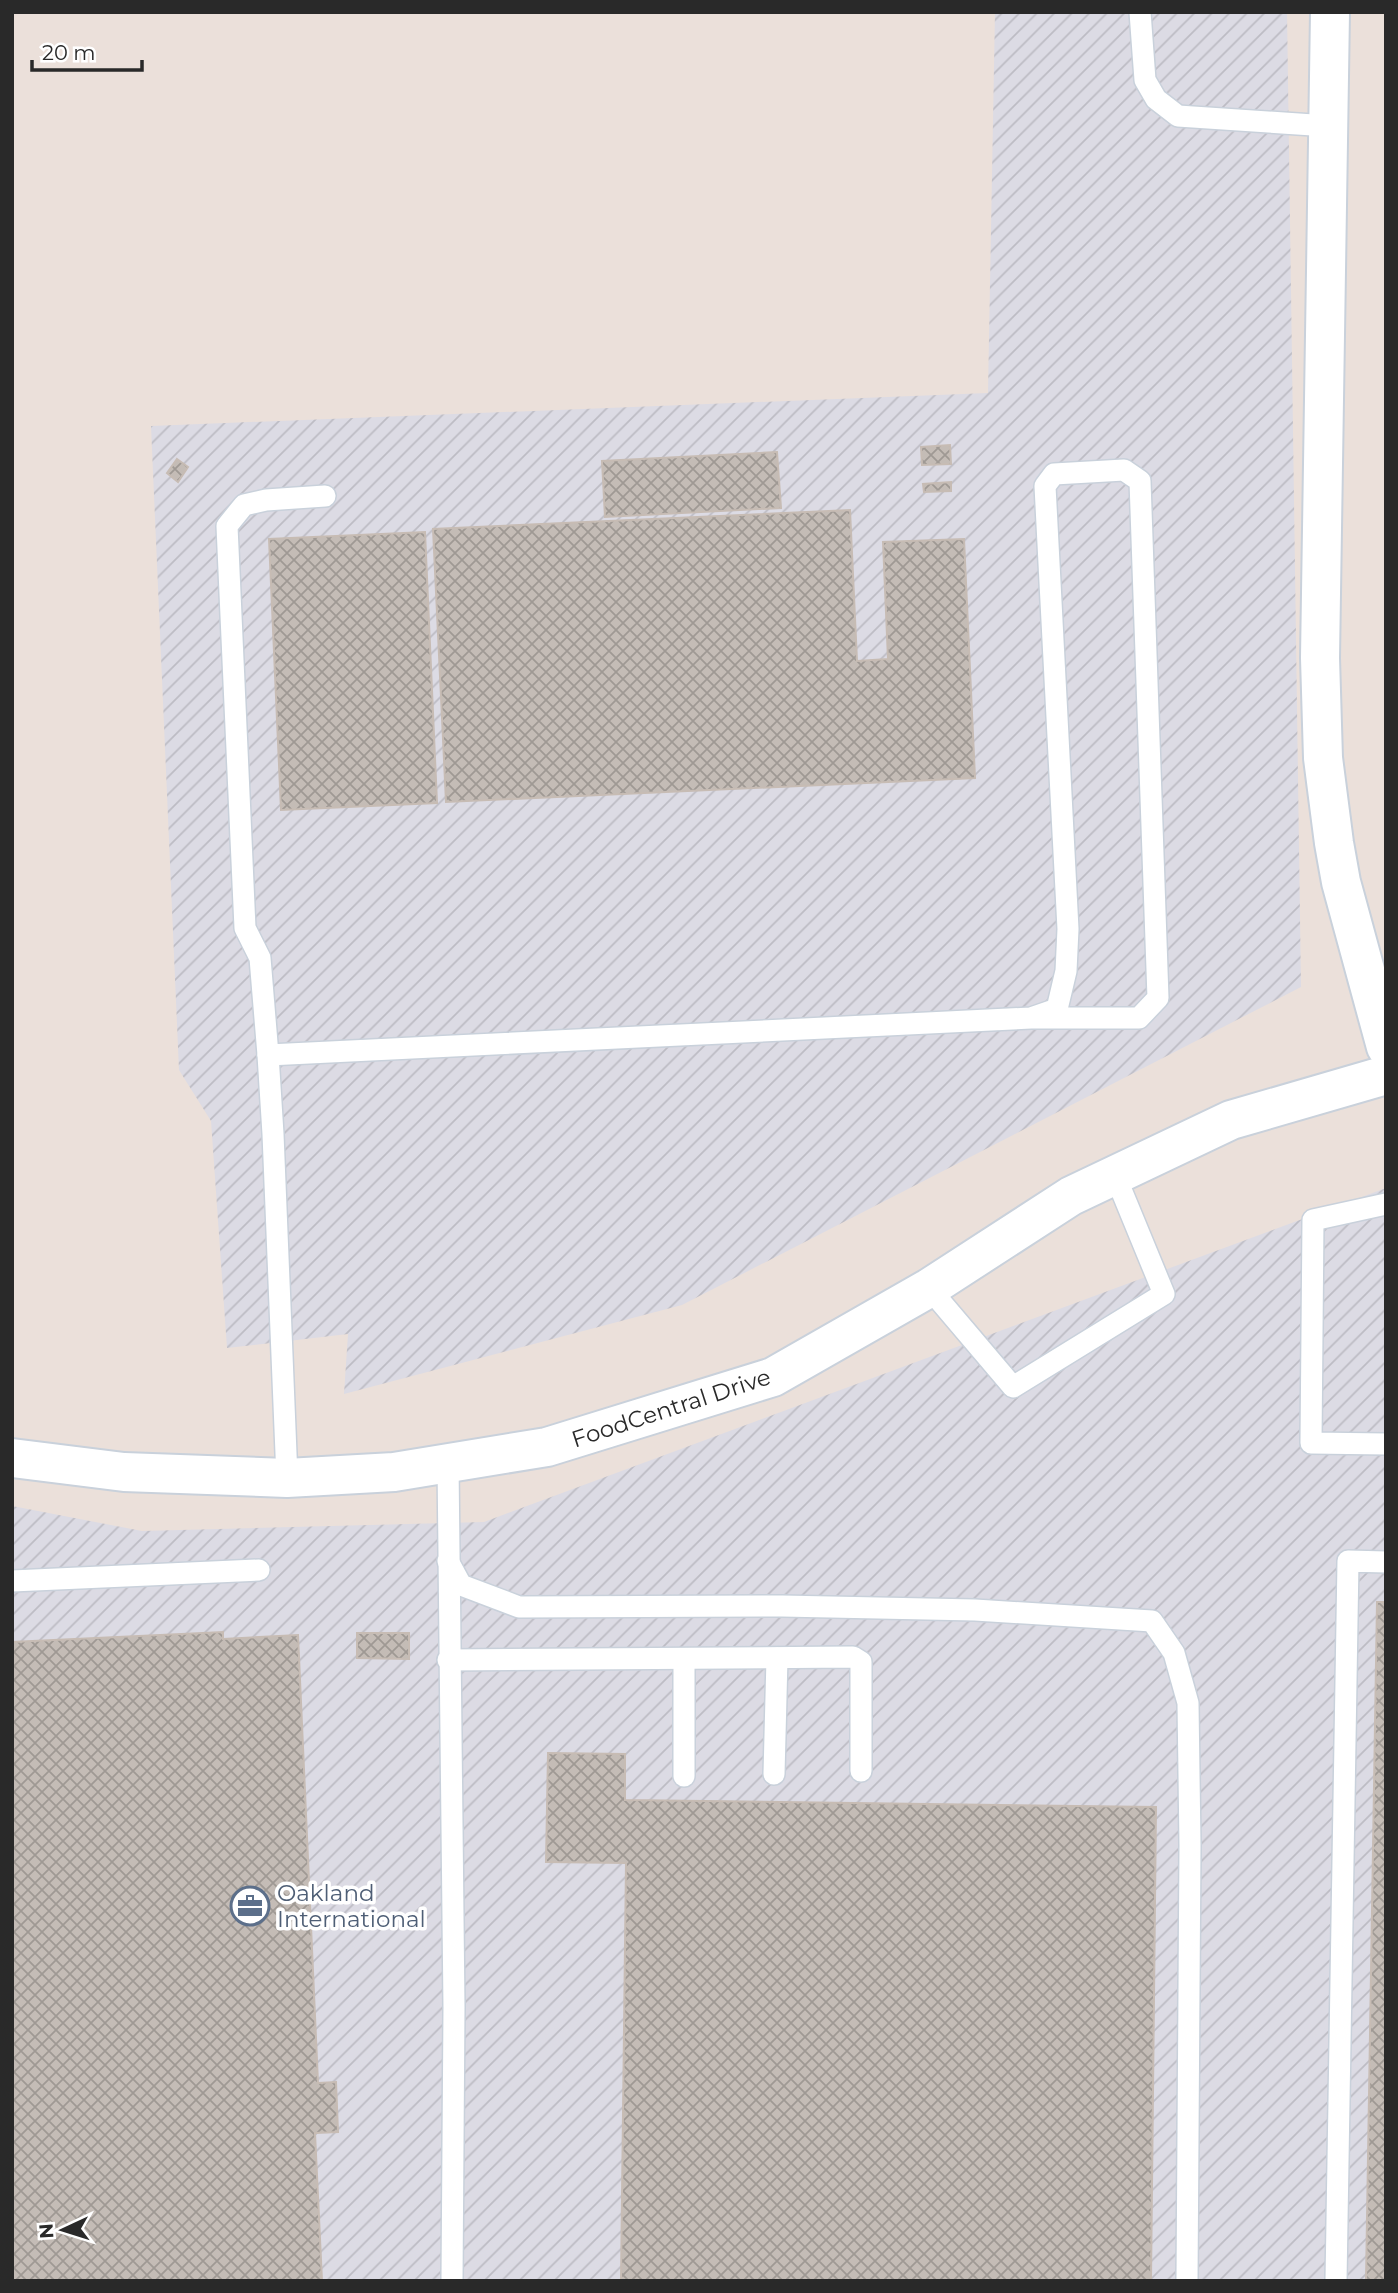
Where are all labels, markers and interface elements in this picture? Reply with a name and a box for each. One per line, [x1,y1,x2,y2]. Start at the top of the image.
scale bar [32,28,142,72]
text: 20 m [42,40,96,65]
street label: FoodCentral Drive [568,1363,774,1453]
place label: Oakland International [277,1879,426,1933]
office icon: Oakland International [229,1885,271,1927]
north arrow [28,2195,98,2265]
text: N [35,2223,59,2240]

